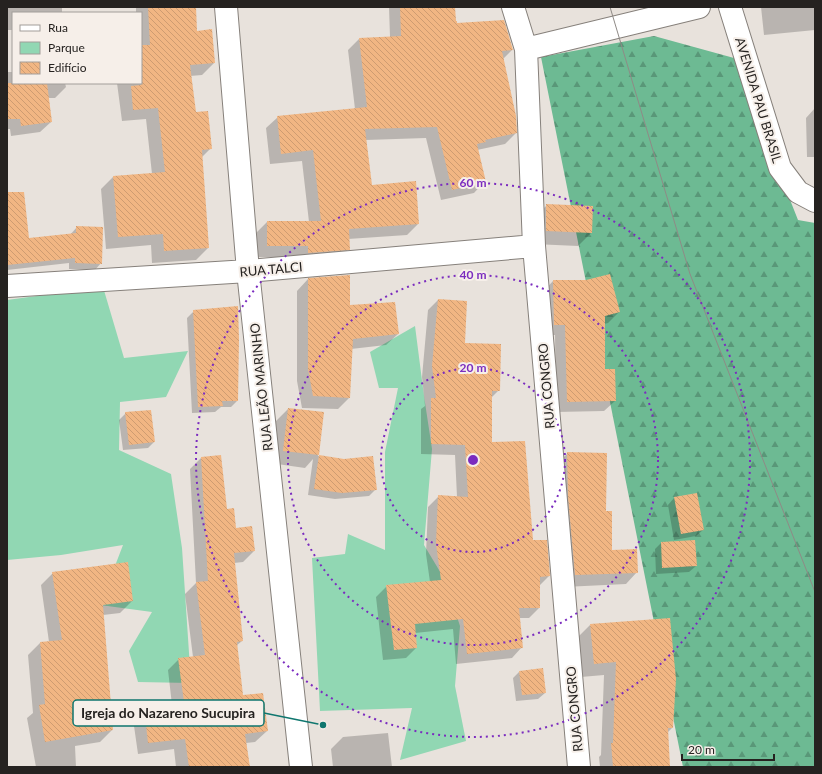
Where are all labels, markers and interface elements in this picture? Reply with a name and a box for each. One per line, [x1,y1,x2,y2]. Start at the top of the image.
legend [12,12,142,84]
text: Rua [48,20,68,35]
street label: AVENIDA PAU BRASIL [732,35,786,165]
text: Parque [48,40,85,55]
text: Edifício [48,60,87,75]
text: 60 m [460,175,486,190]
street label: RUA TALCI [239,258,303,280]
text: 40 m [460,267,486,282]
street label: RUA LEÃO MARINHO [246,322,276,452]
street label: RUA CONGRO [534,342,558,430]
text: 20 m [460,360,486,375]
centre of rings [466,453,480,467]
street label: RUA CONGRO [562,665,586,753]
callout: Igreja do Nazareno Sucupira [73,700,264,726]
text: Igreja do Nazareno Sucupira [81,704,255,721]
scale bar [682,736,774,762]
text: 20 m [688,742,715,757]

